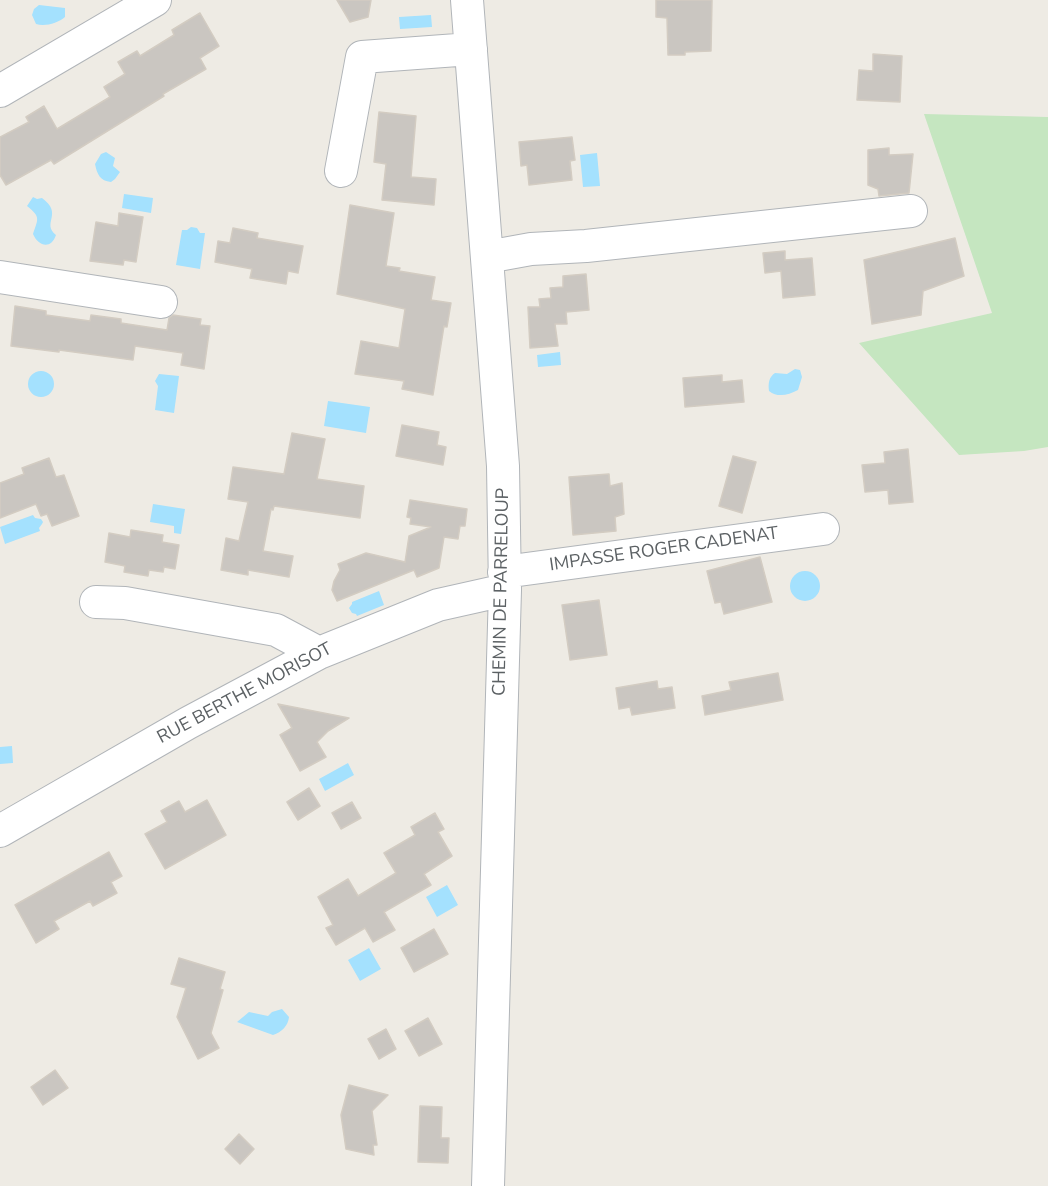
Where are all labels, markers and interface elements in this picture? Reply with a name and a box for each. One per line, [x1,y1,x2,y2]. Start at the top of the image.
street label: CHEMIN DE PARRELOUP [489,488,515,696]
street label: IMPASSE ROGER CADENAT [548,523,780,577]
street label: RUE BERTHE MORISOT [154,639,336,749]

